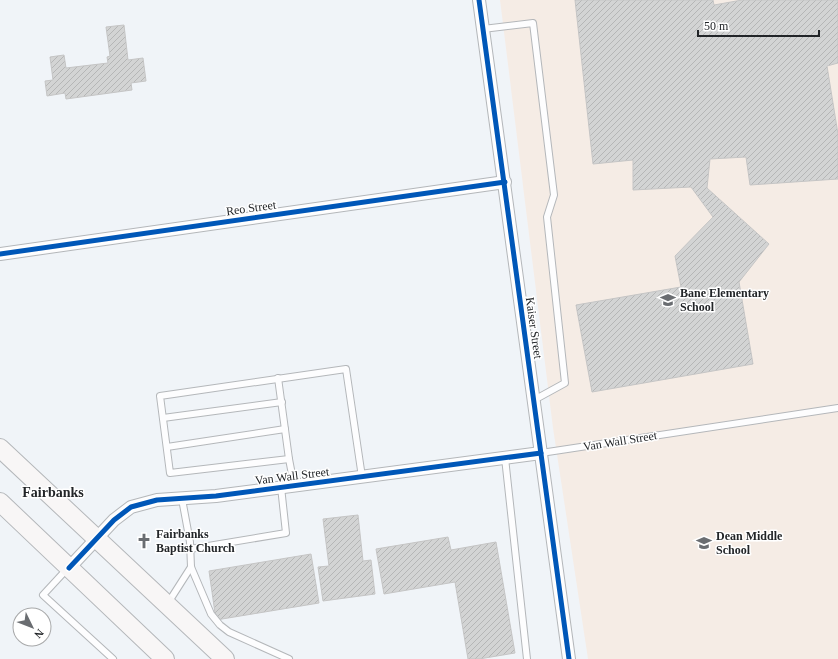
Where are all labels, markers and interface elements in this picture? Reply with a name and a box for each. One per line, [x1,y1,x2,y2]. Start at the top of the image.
scale bar [698,12,819,38]
text: 50 m [704,19,729,33]
street label: Reo Street [225,197,278,218]
place label: Bane Elementary School [680,286,769,314]
school or university icon: Bane Elementary School [659,291,677,309]
street label: Kaiser Street [523,296,545,360]
street label: Van Wall Street [582,428,659,454]
street label: Van Wall Street [254,464,331,488]
district label: Fairbanks [22,485,84,500]
place label: Fairbanks Baptist Church [156,527,235,555]
place label: Dean Middle School [716,529,783,557]
church icon: Fairbanks Baptist Church [135,532,153,550]
school or university icon: Dean Middle School [695,534,713,552]
north arrow [12,607,52,647]
text: N [32,627,46,641]

